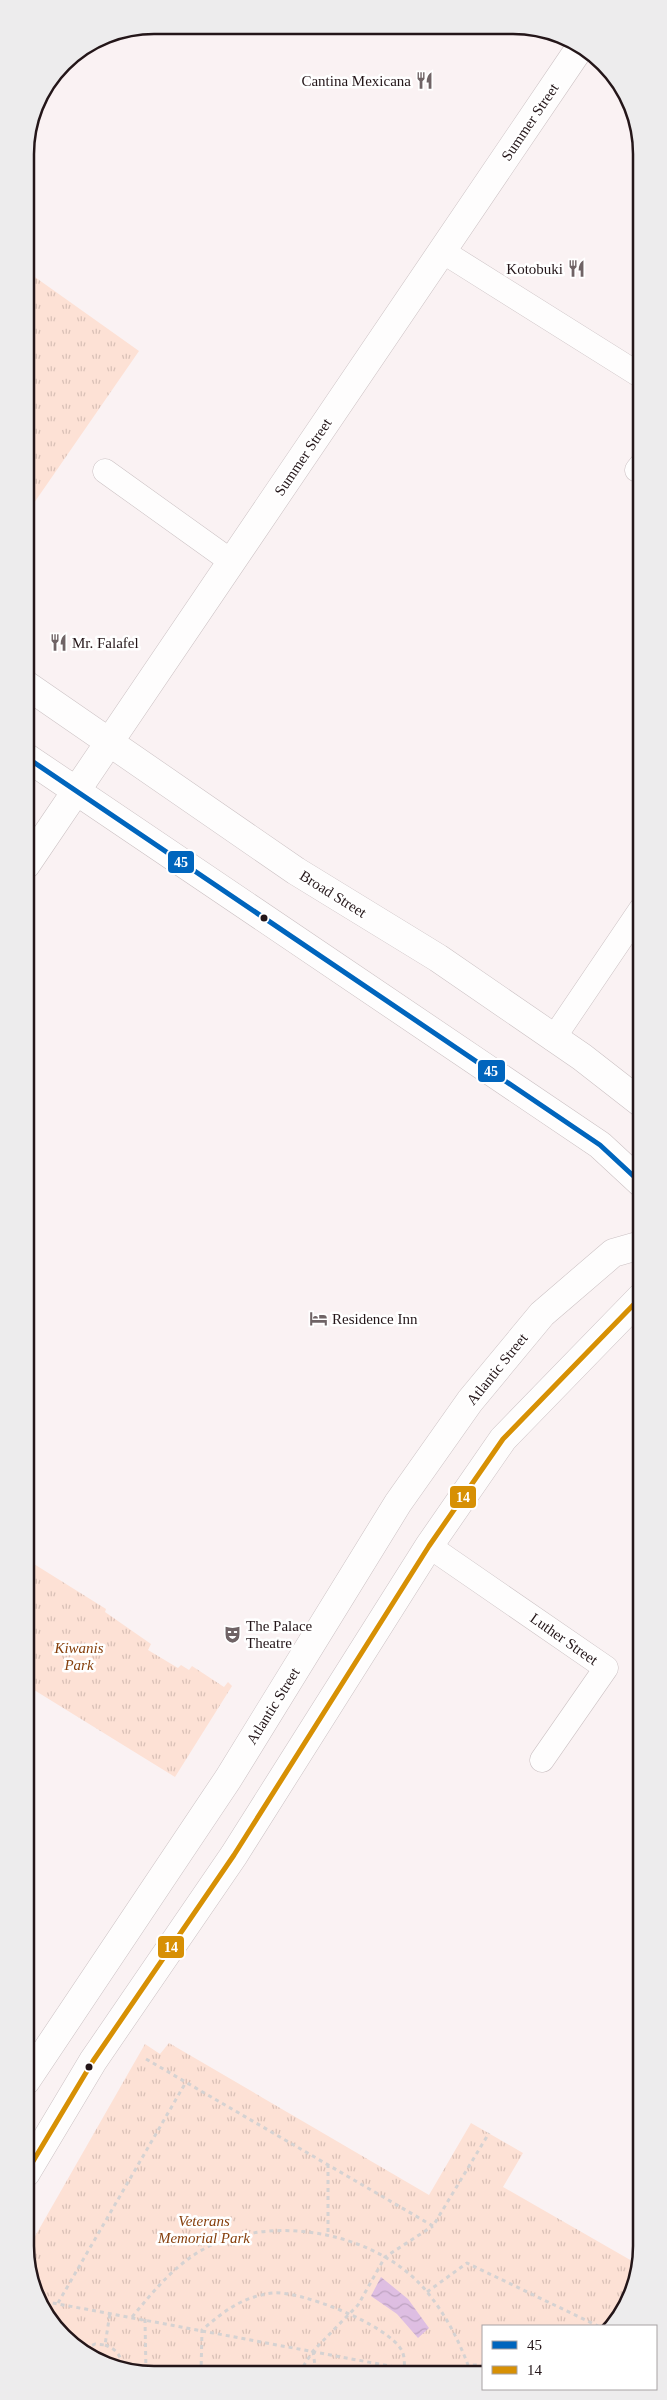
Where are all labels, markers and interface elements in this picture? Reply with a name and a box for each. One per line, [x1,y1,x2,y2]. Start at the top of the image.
restaurant icon: Cantina Mexicana [415,71,435,91]
place label: Cantina Mexicana [301,73,411,89]
street label: Summer Street [498,80,562,164]
restaurant icon: Kotobuki [567,259,587,279]
place label: Kotobuki [506,261,563,277]
street label: Summer Street [271,415,335,499]
restaurant icon: Mr. Falafel [48,633,68,653]
place label: Mr. Falafel [72,635,139,651]
line badge: 45 [167,850,195,874]
text: 45 [174,855,188,870]
street label: Broad Street [297,867,370,921]
unlabelled marker [259,913,269,923]
line badge: 45 [477,1059,506,1083]
text: 45 [484,1064,498,1079]
hotel icon: Residence Inn [308,1309,328,1329]
place label: Residence Inn [332,1311,418,1327]
street label: Atlantic Street [463,1329,531,1408]
line badge: 14 [449,1485,477,1509]
text: 14 [456,1490,470,1505]
street label: Luther Street [527,1610,602,1669]
place label: The Palace Theatre [246,1618,313,1651]
theatre icon: The Palace Theatre [222,1625,242,1645]
park label: Kiwanis Park [53,1640,104,1673]
street label: Atlantic Street [243,1664,303,1747]
line badge: 14 [157,1935,185,1959]
text: 14 [164,1940,178,1955]
unlabelled marker [84,2062,94,2072]
park label: Veterans Memorial Park [157,2213,250,2246]
legend [482,2325,657,2390]
text: 45 [527,2337,542,2353]
text: 14 [527,2362,543,2378]

